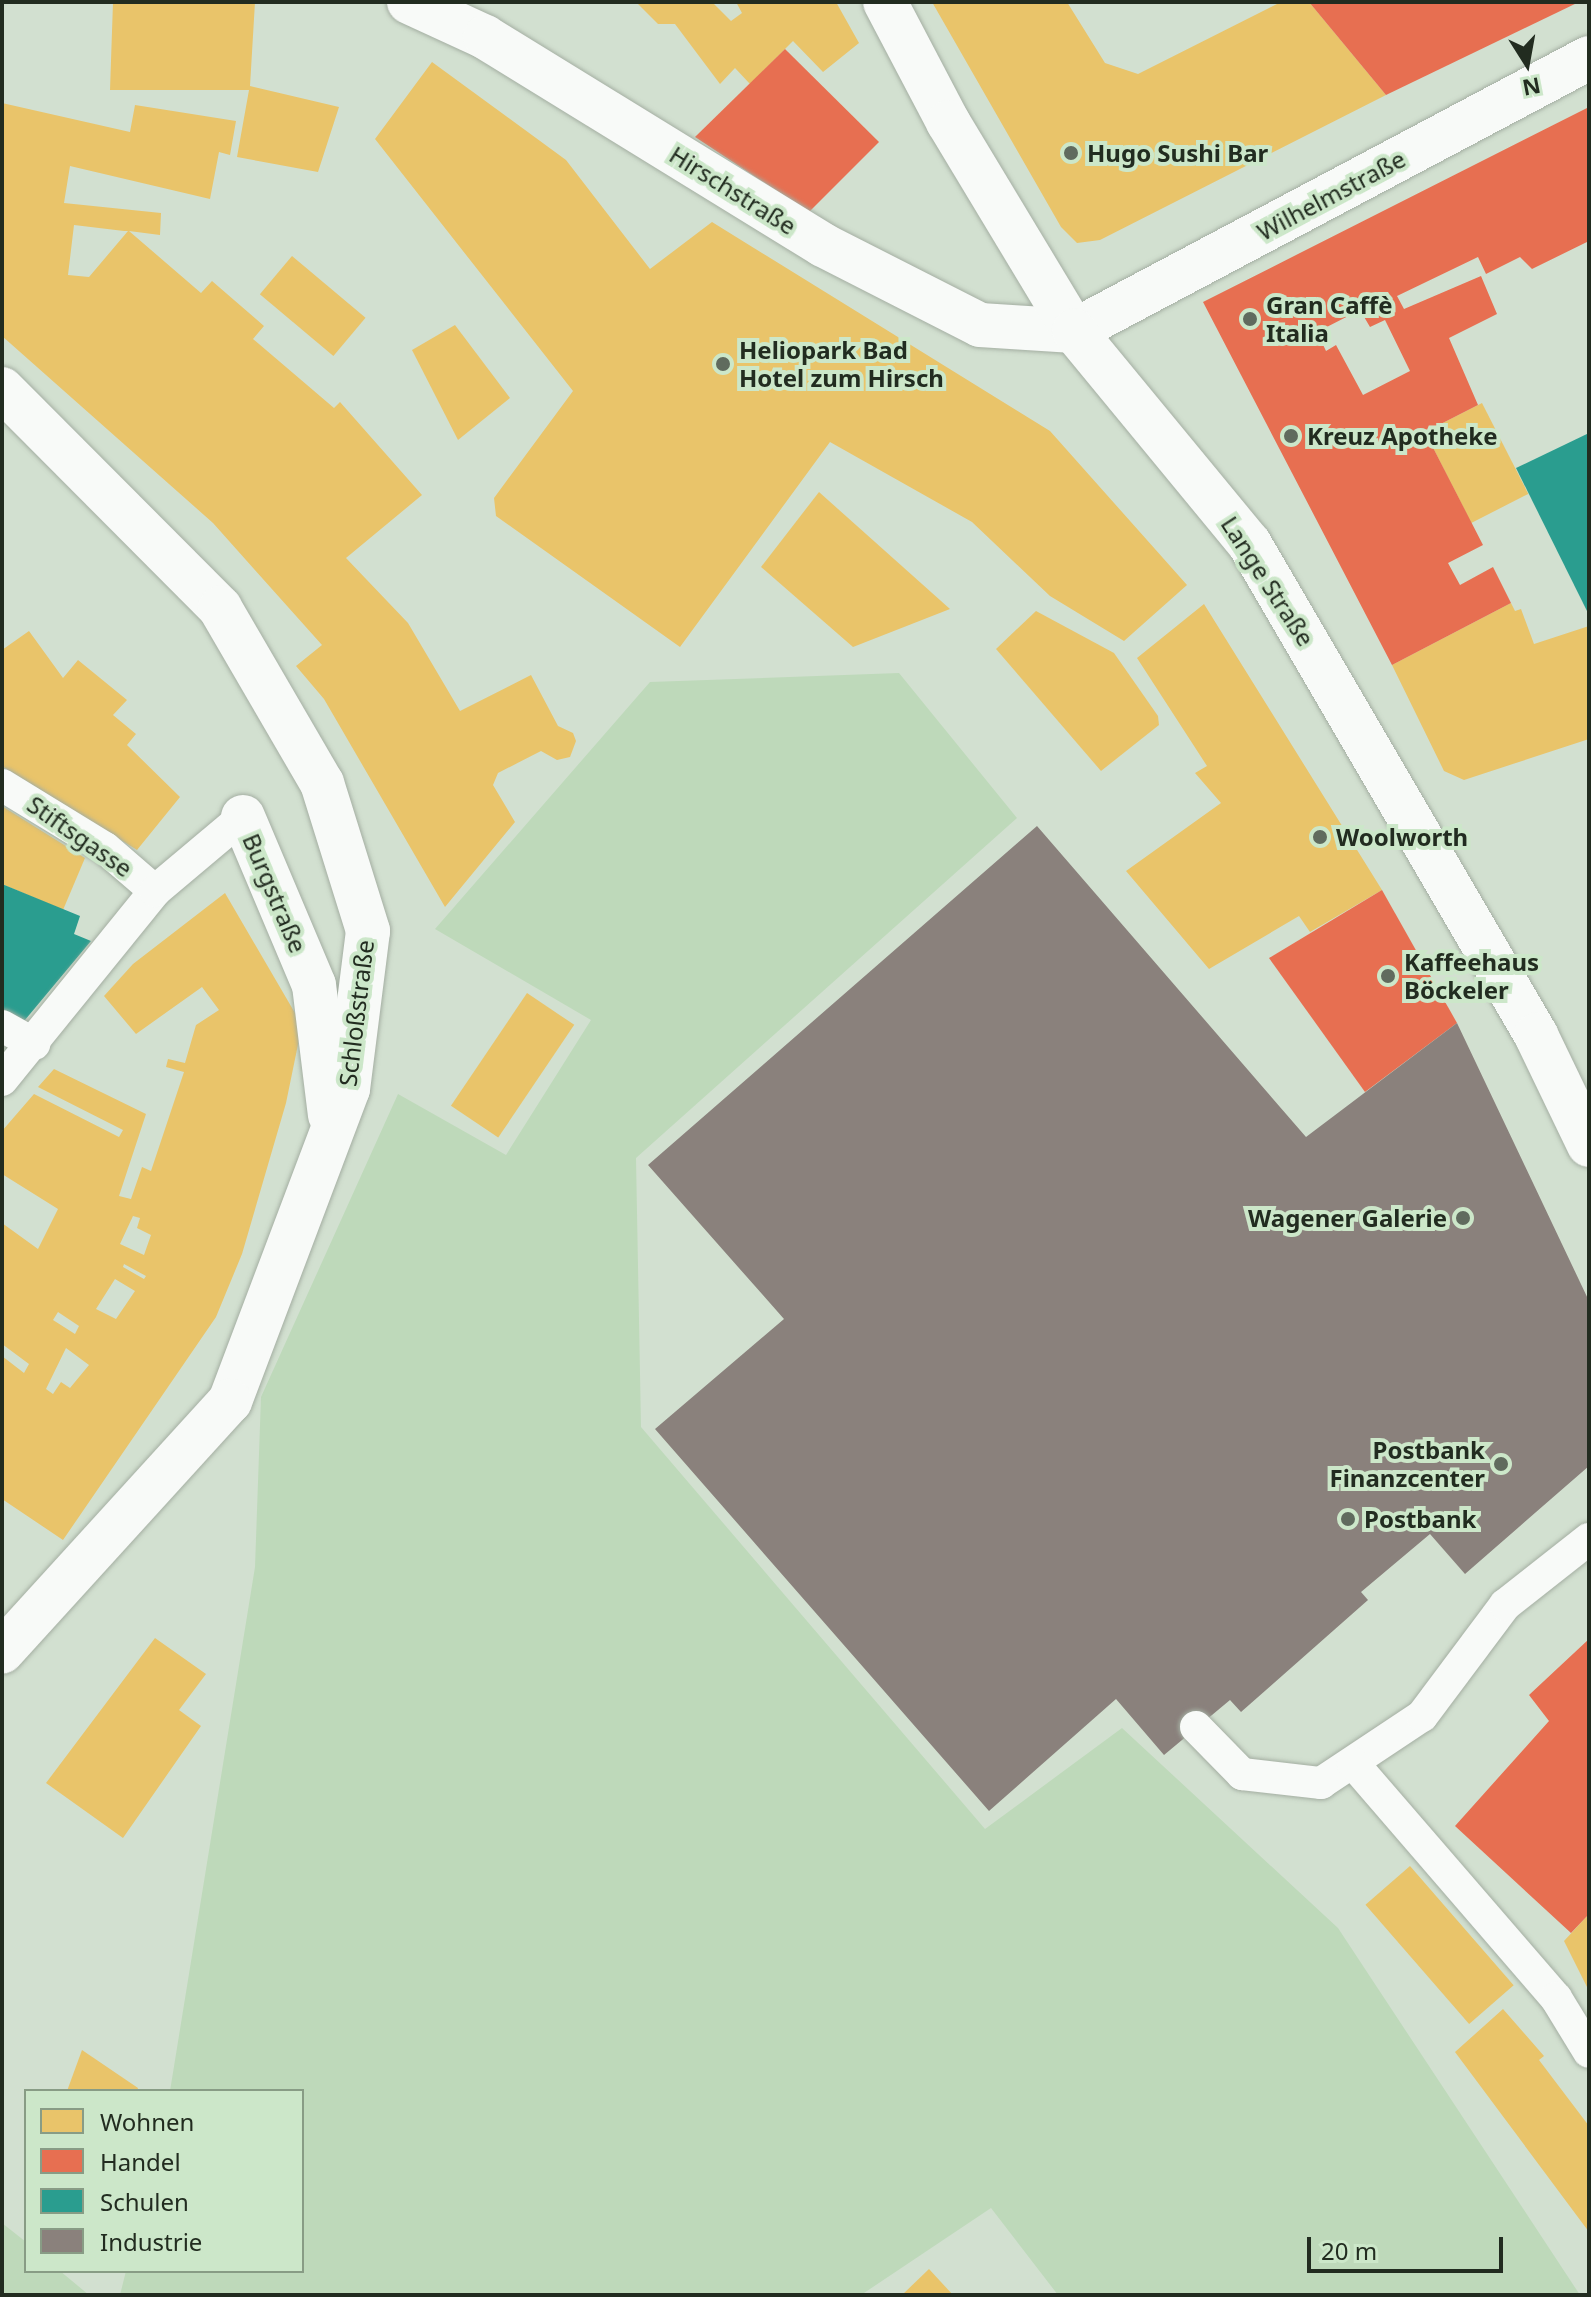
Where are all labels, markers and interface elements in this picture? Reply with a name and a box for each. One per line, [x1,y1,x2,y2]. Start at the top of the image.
north arrow [1487,24,1567,104]
text: N [1520,71,1543,104]
place label: Hugo Sushi Bar [1087,139,1268,167]
street label: Hirschstraße [665,140,801,240]
marker: Hugo Sushi Bar [1062,144,1080,162]
street label: Wilhelmstraße [1252,144,1410,246]
place label: Gran Caffè Italia [1266,291,1392,347]
marker: Gran Caffè Italia [1241,310,1259,328]
place label: Heliopark Bad Hotel zum Hirsch [739,336,944,392]
marker: Heliopark Bad Hotel zum Hirsch [714,355,732,373]
place label: Kreuz Apotheke [1307,422,1498,450]
marker: Kreuz Apotheke [1282,427,1300,445]
street label: Lange Straße [1215,511,1321,651]
street label: Stiftsgasse [22,789,138,883]
place label: Woolworth [1336,823,1468,851]
marker: Woolworth [1311,828,1329,846]
street label: Burgstraße [237,829,313,957]
street label: Schloßstraße [333,938,379,1088]
place label: Kaffeehaus Böckeler [1404,948,1539,1004]
marker: Kaffeehaus Böckeler [1379,967,1397,985]
place label: Wagener Galerie [1248,1204,1447,1232]
marker: Wagener Galerie [1454,1209,1472,1227]
place label: Postbank Finanzcenter [1329,1436,1485,1492]
marker: Postbank Finanzcenter [1492,1455,1510,1473]
place label: Postbank [1364,1505,1476,1533]
marker: Postbank [1339,1510,1357,1528]
legend [24,2089,304,2273]
text: Wohnen [100,2105,194,2138]
text: Handel [100,2145,181,2178]
text: Schulen [100,2185,189,2218]
scale bar [1311,2221,1507,2271]
text: Industrie [100,2225,202,2258]
text: 20 m [1321,2234,1377,2267]

